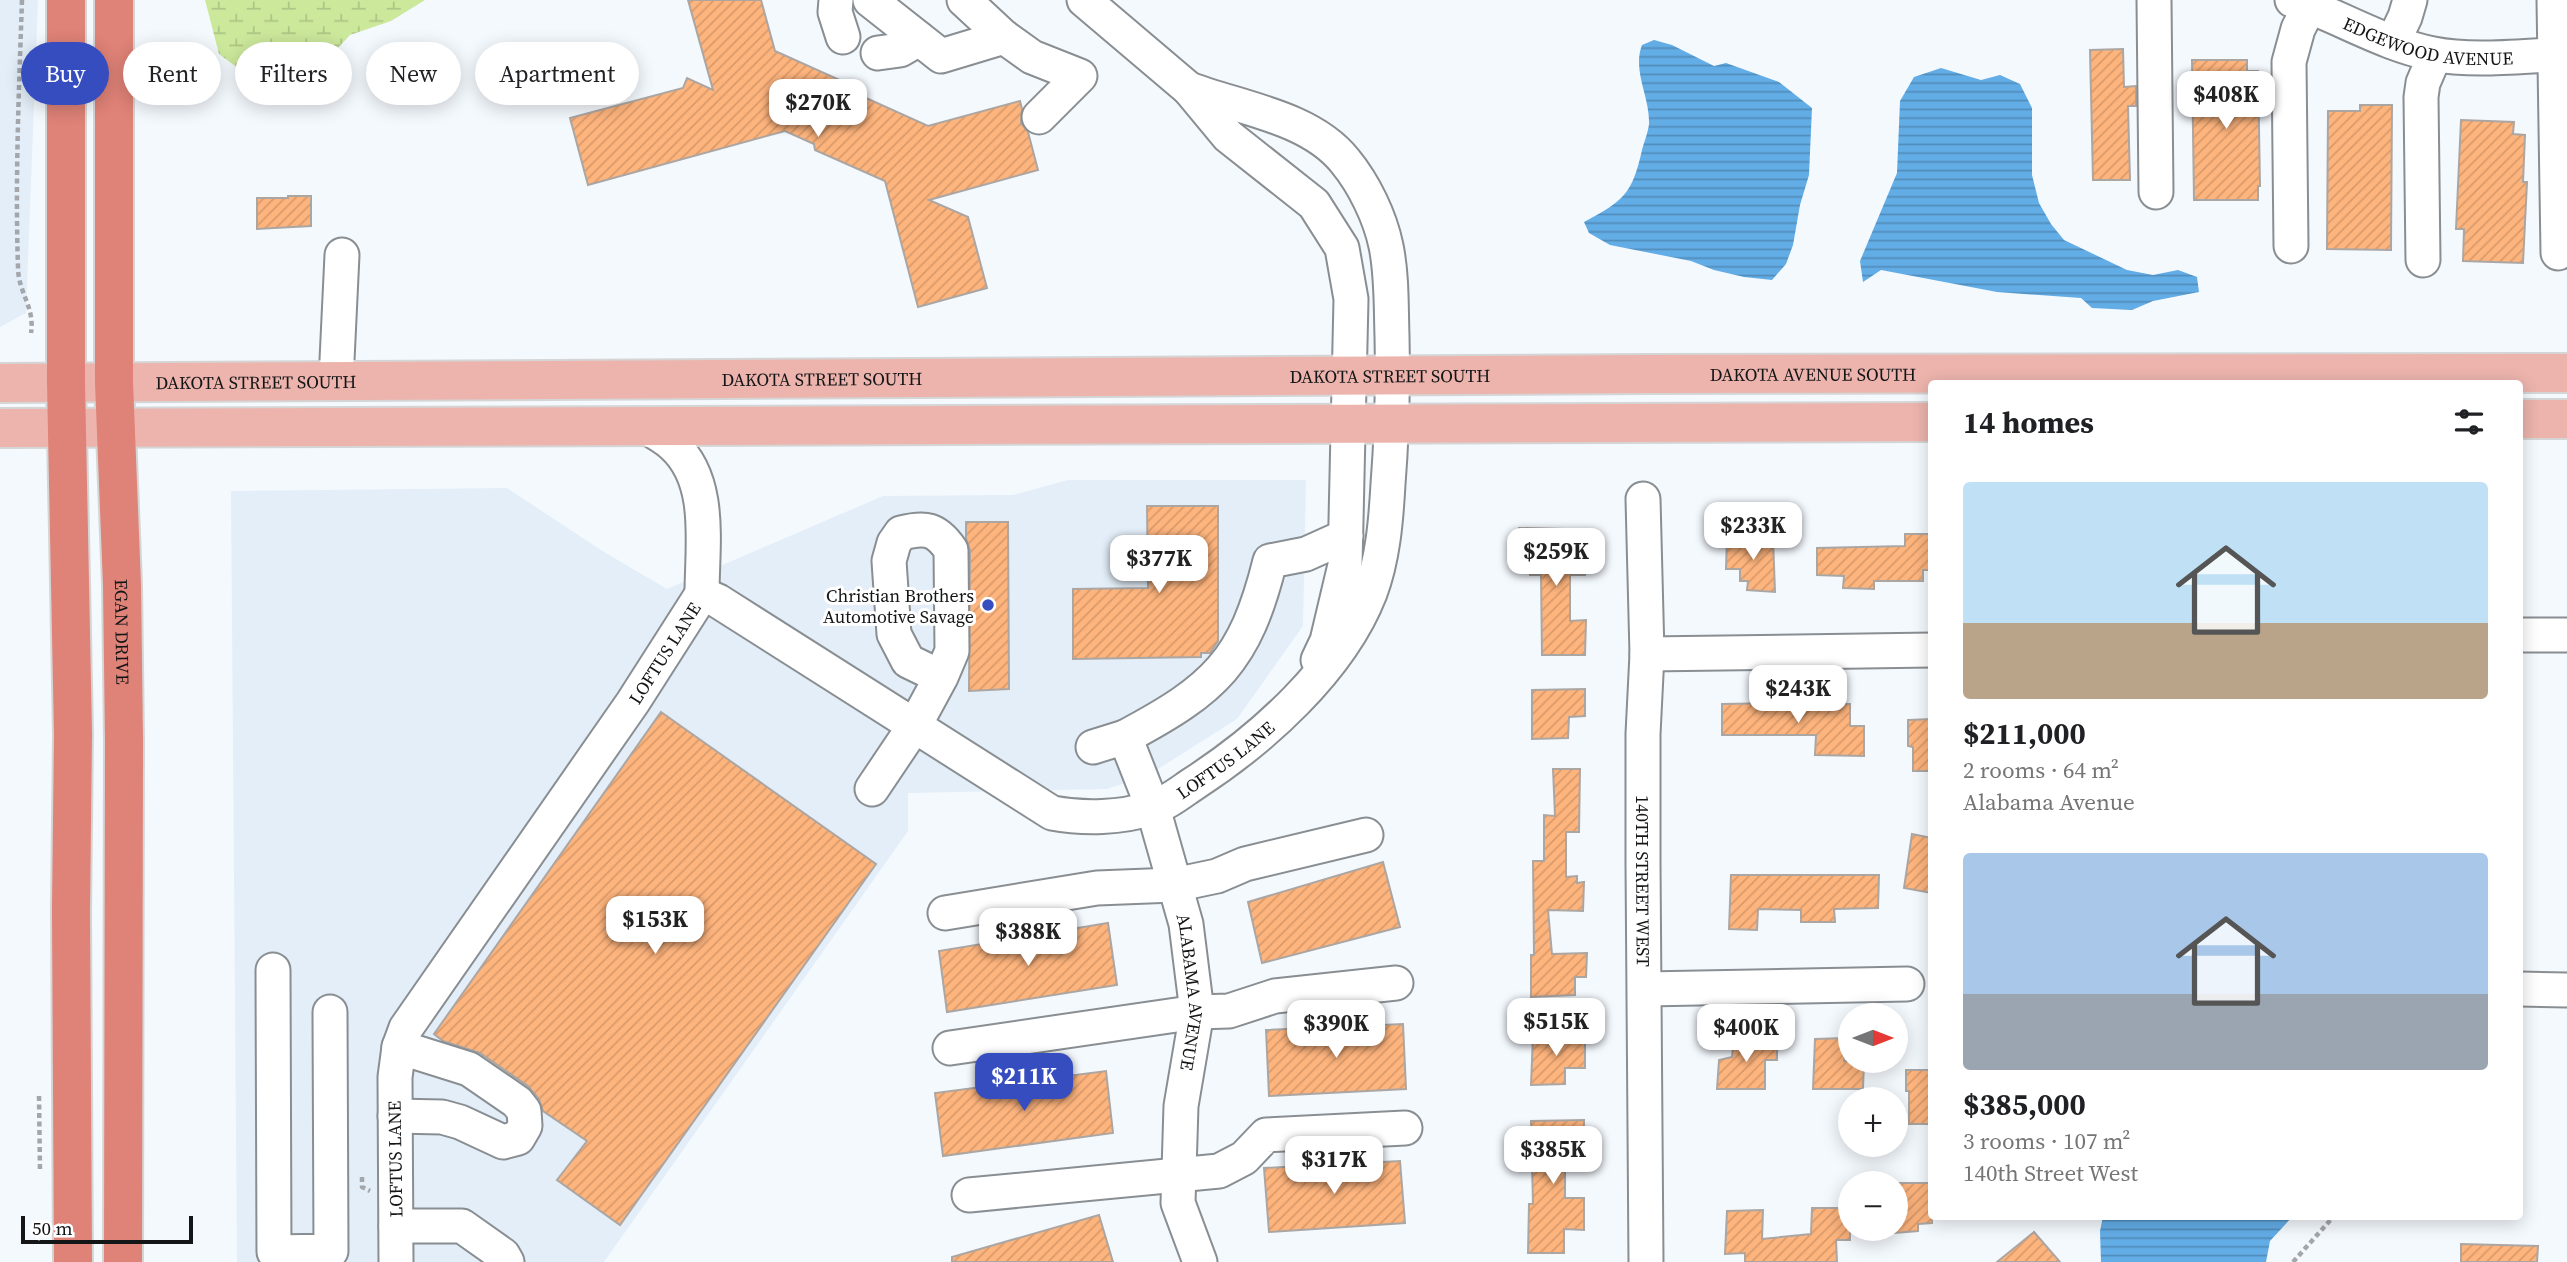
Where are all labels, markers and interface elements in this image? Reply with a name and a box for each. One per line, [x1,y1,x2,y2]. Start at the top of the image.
street label: EDGEWOOD AVENUE [2339,10,2514,71]
chip: Buy [21,42,109,105]
chip: Rent [123,42,221,105]
chip: Filters [235,42,352,105]
chip: New [366,42,461,105]
chip: Apartment [475,42,639,105]
pin: $408K [2177,72,2275,131]
text: $408K [2193,78,2259,110]
pin: $270K [769,80,867,139]
text: $270K [785,86,851,118]
street label: DAKOTA AVENUE SOUTH [1710,361,1916,386]
street label: DAKOTA STREET SOUTH [1289,362,1491,388]
street label: DAKOTA STREET SOUTH [721,365,923,392]
street label: DAKOTA STREET SOUTH [155,369,357,395]
text: 14 homes [1963,402,2094,443]
icon: filters [2450,403,2488,441]
pin: $233K [1704,503,1802,562]
text: $233K [1720,509,1786,541]
icon: home [2163,527,2289,653]
pin: $259K [1507,528,1605,588]
text: $259K [1523,535,1589,567]
pin: $377K [1110,536,1208,595]
text: $377K [1126,542,1192,574]
street label: EGAN DRIVE [109,578,136,685]
place label: Christian Brothers Automotive Savage [823,583,974,629]
street label: LOFTUS LANE [622,597,706,709]
marker: Christian Brothers Automotive Savage [980,597,996,613]
pin: $243K [1749,666,1847,725]
text: $243K [1765,672,1831,704]
text: $211,000 [1963,713,2086,754]
street label: LOFTUS LANE [1171,715,1280,805]
text: 2 rooms · 64 m² [1963,754,2119,786]
text: Alabama Avenue [1963,786,2135,818]
street label: 140TH STREET WEST [1630,795,1656,967]
pin: $153K [606,897,704,956]
icon: home [2163,898,2289,1024]
text: $153K [622,903,688,935]
pin: $388K [979,908,1077,968]
street label: ALABAMA AVENUE [1171,910,1210,1073]
text: $388K [995,915,1061,947]
pin: $515K [1507,998,1605,1058]
pin: $390K [1287,1000,1385,1060]
north arrow [1838,1003,1908,1073]
map controls [1838,1003,1908,1241]
pin: $400K [1697,1004,1795,1064]
text: $515K [1523,1005,1589,1037]
text: $390K [1303,1007,1369,1039]
text: $400K [1713,1011,1779,1043]
pin: $211K [975,1054,1073,1113]
text: $211K [991,1060,1057,1092]
text: $385,000 [1963,1084,2086,1125]
button: + [1838,1087,1908,1157]
street label: LOFTUS LANE [381,1100,409,1217]
text: 3 rooms · 107 m² [1963,1125,2130,1157]
pin: $385K [1504,1126,1602,1186]
text: $385K [1520,1133,1586,1165]
pin: $317K [1285,1136,1383,1196]
text: $317K [1301,1143,1367,1175]
text: 140th Street West [1963,1157,2138,1189]
button: − [1838,1171,1908,1241]
scale bar [21,1213,192,1245]
text: 50 m [32,1215,73,1241]

